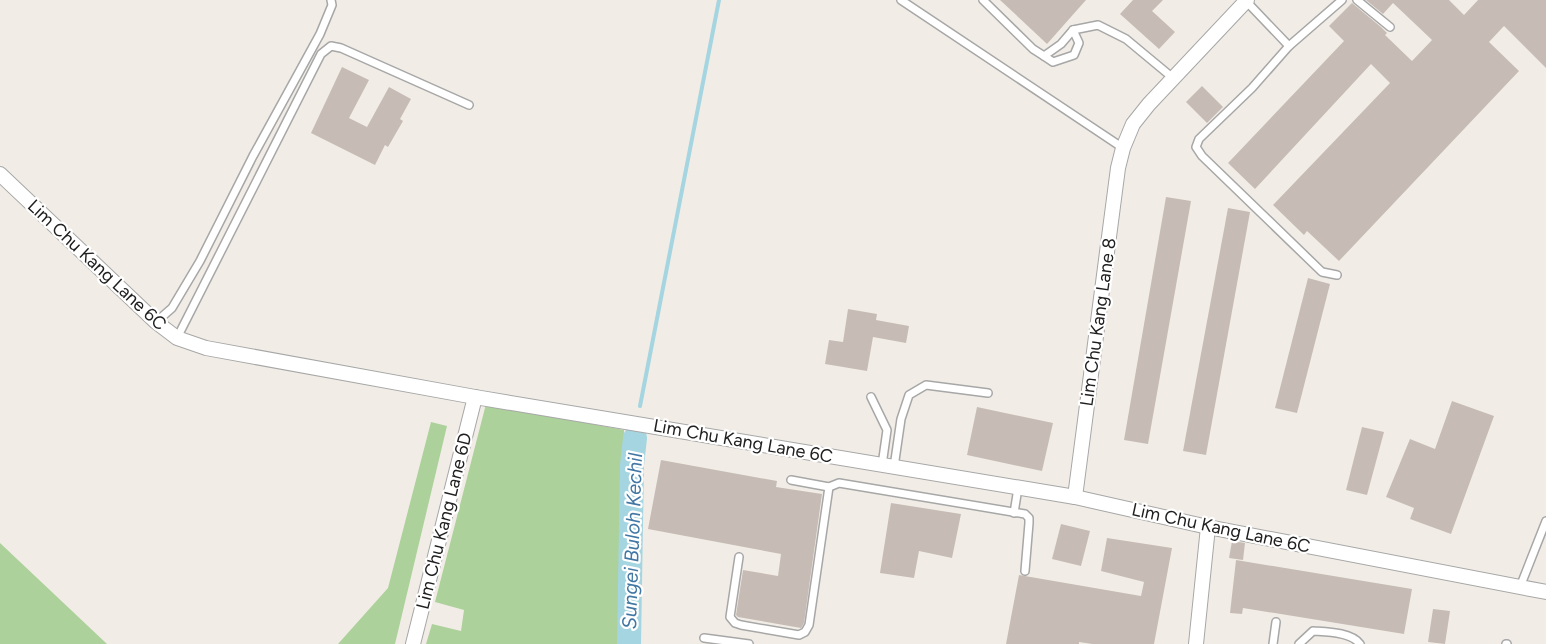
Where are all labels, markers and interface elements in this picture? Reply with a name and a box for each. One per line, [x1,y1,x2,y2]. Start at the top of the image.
street label: Lim Chu Kang Lane 6C [23,195,171,335]
street label: Lim Chu Kang Lane 8 [1075,236,1121,408]
street label: Lim Chu Kang Lane 6C [652,414,834,468]
street label: Lim Chu Kang Lane 6D [411,430,477,612]
water label: Sungei Buloh Kechil [617,452,647,630]
street label: Lim Chu Kang Lane 6C [1130,498,1312,558]

